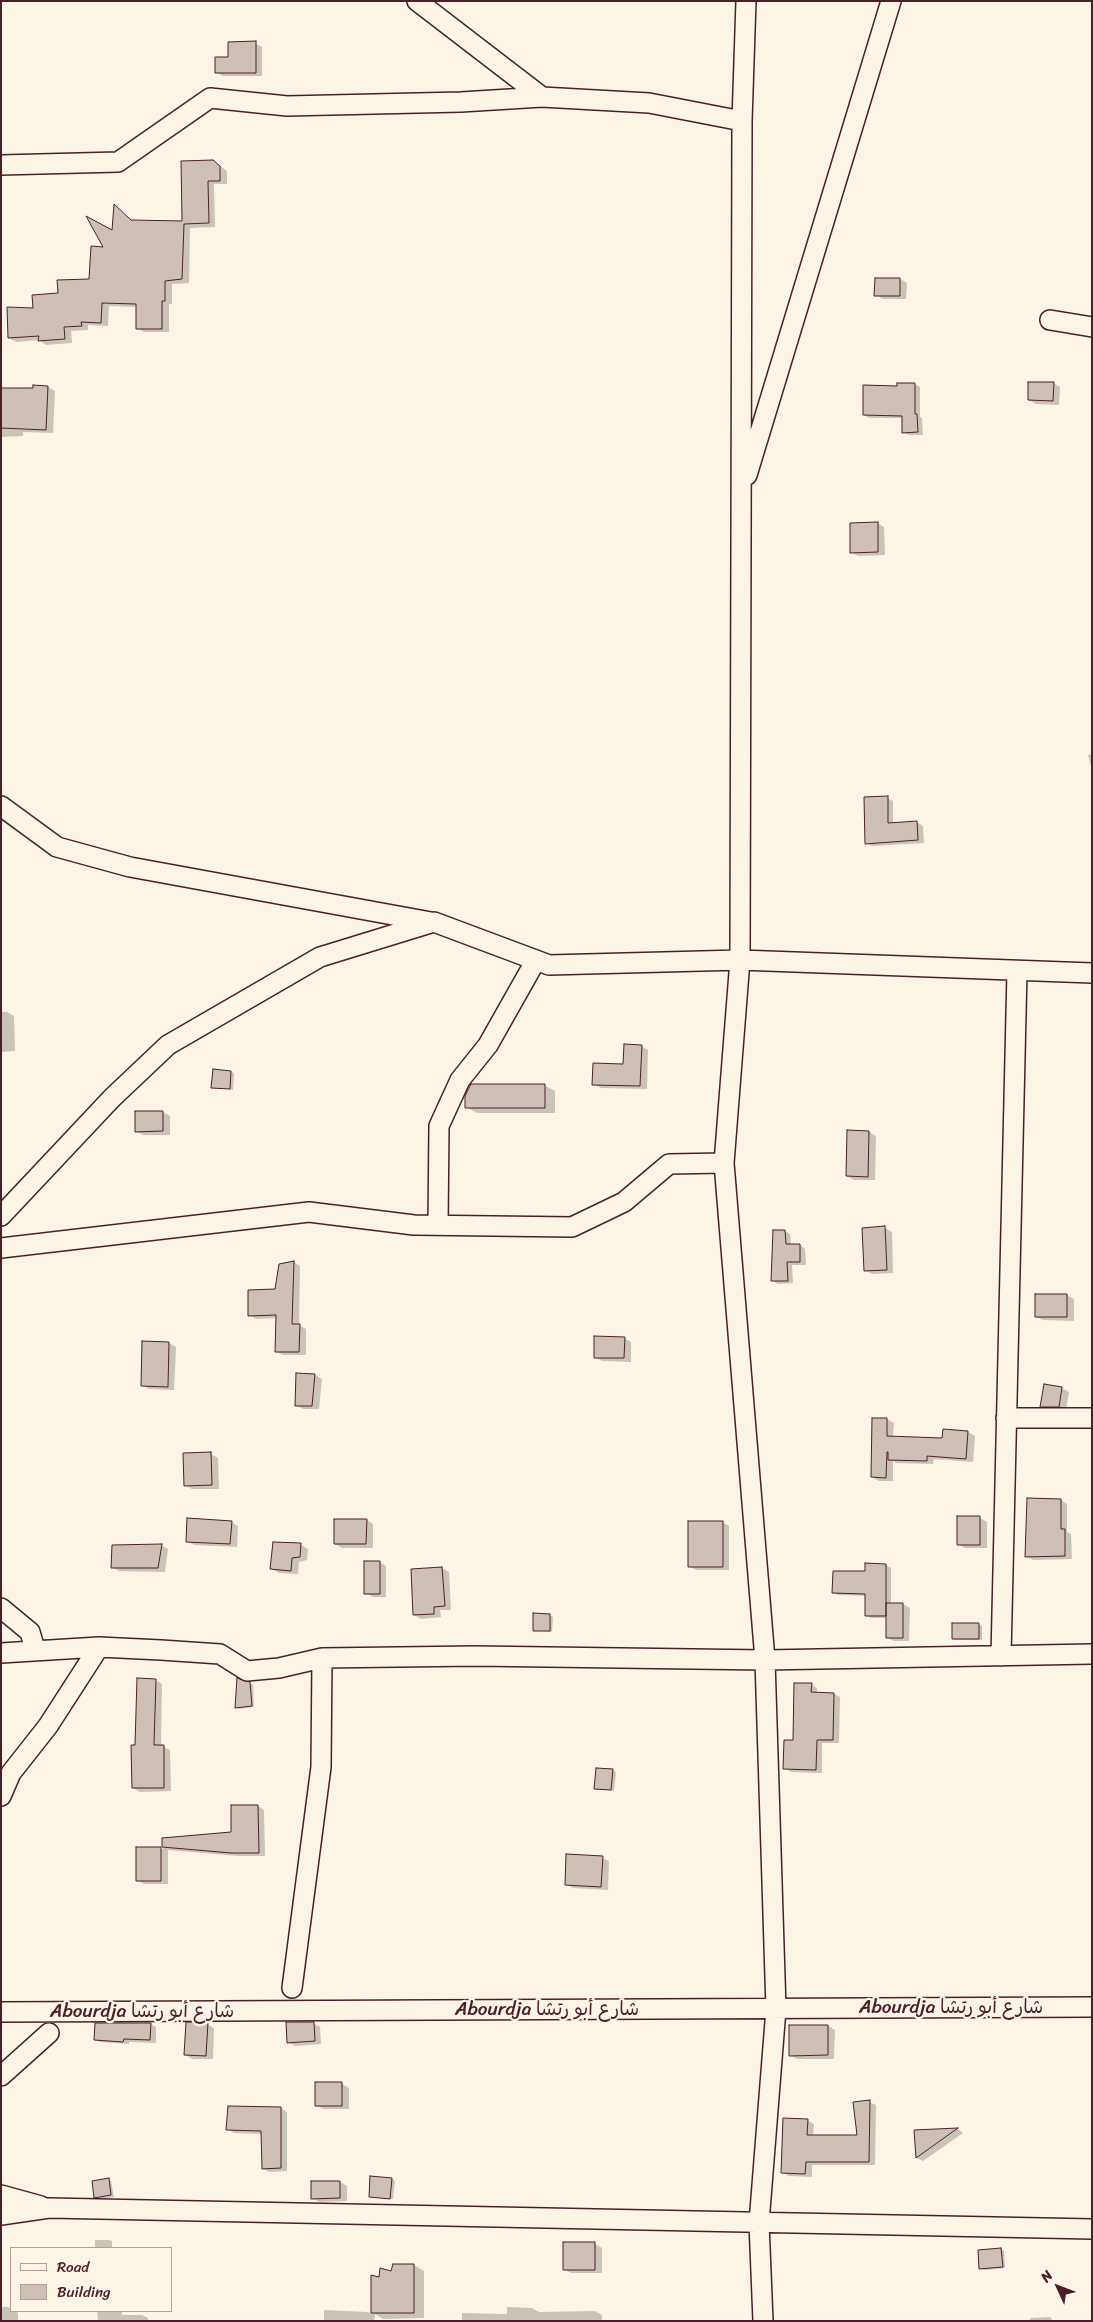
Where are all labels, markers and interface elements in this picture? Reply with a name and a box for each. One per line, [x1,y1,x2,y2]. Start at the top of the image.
street label: Abourdja شارع أبو رتشا [859,1997,1043,2019]
street label: Abourdja شارع أبو رتشا [455,1999,639,2021]
street label: Abourdja شارع أبو رتشا [50,2001,234,2023]
legend [10,2247,172,2312]
text: Road [57,2254,89,2280]
north arrow [1033,2262,1083,2312]
text: N [1034,2264,1059,2289]
text: Building [57,2279,111,2305]

